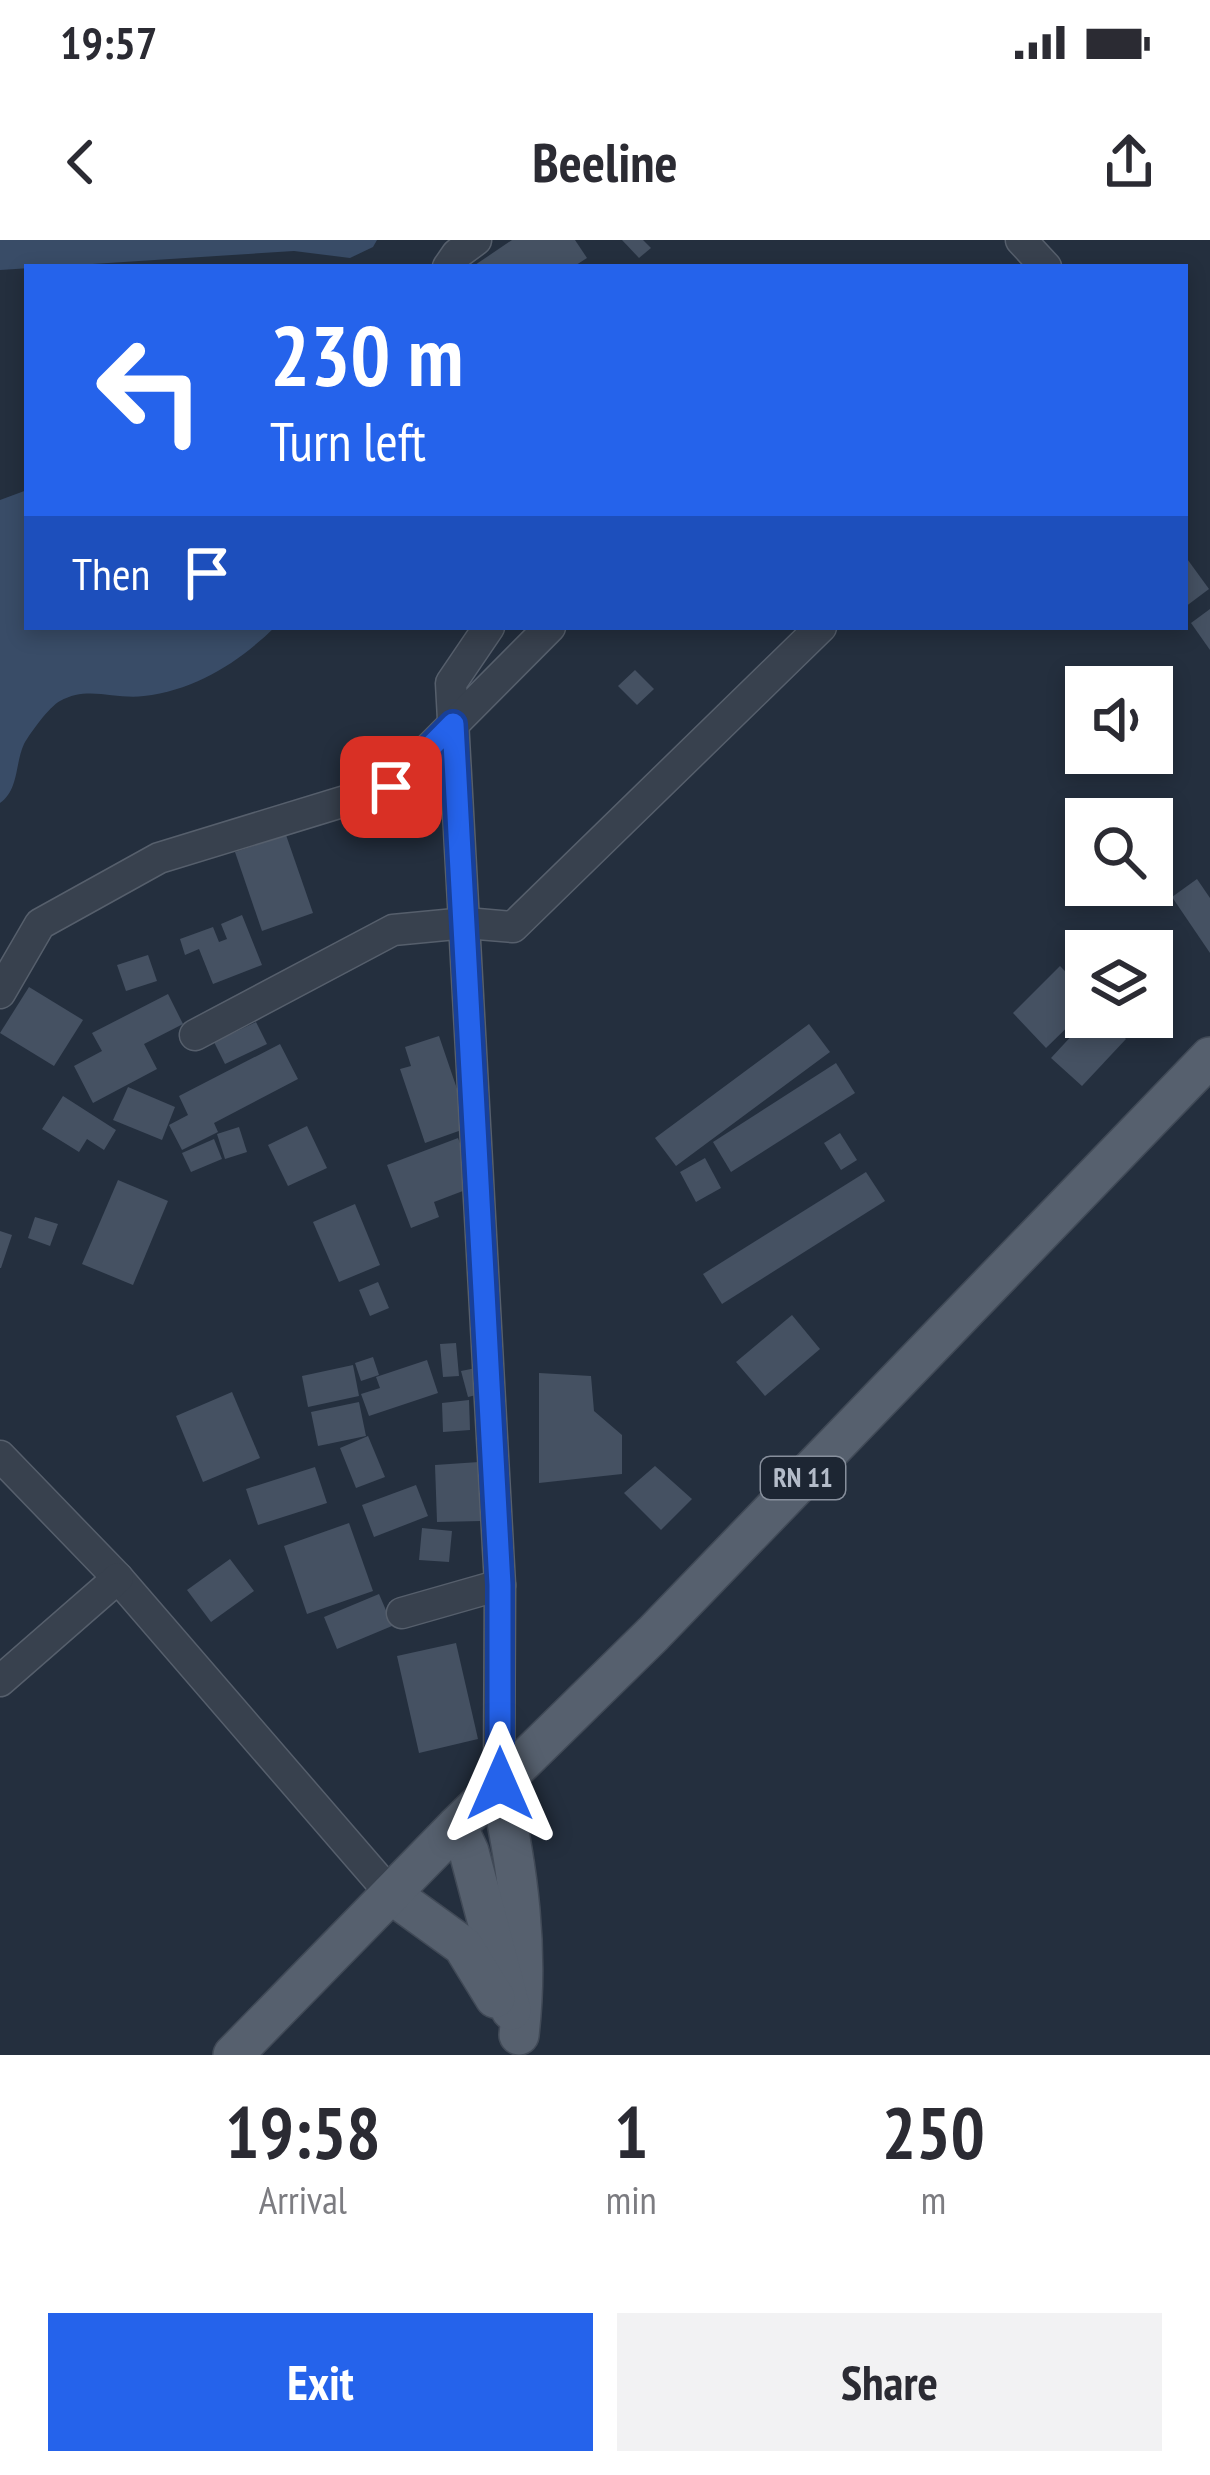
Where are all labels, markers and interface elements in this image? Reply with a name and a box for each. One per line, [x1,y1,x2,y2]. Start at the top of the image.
text: 19:57 [60,13,157,71]
text: Beeline [532,127,678,197]
icon: back [48,129,114,195]
icon: share [1096,129,1162,195]
text: 230 m [270,300,463,409]
icon: left [72,312,228,468]
text: Turn left [270,406,426,476]
icon: arrive [174,540,240,606]
text: Then [72,544,150,602]
map controls [1065,666,1173,1038]
button: sound [1065,666,1173,774]
pin [340,736,442,838]
icon: arrive [358,754,424,820]
button: search [1065,798,1173,906]
button: layers [1065,930,1173,1038]
road number: RN 11 [761,1457,845,1499]
position arrow [437,1721,563,1847]
text: 19:58 [225,2085,381,2178]
text: 1 [614,2085,648,2178]
text: 250 [882,2085,985,2178]
text: Arrival [259,2174,347,2225]
text: min [606,2174,657,2225]
text: m [921,2174,946,2225]
button: Exit [48,2313,593,2451]
button: Share [617,2313,1162,2451]

